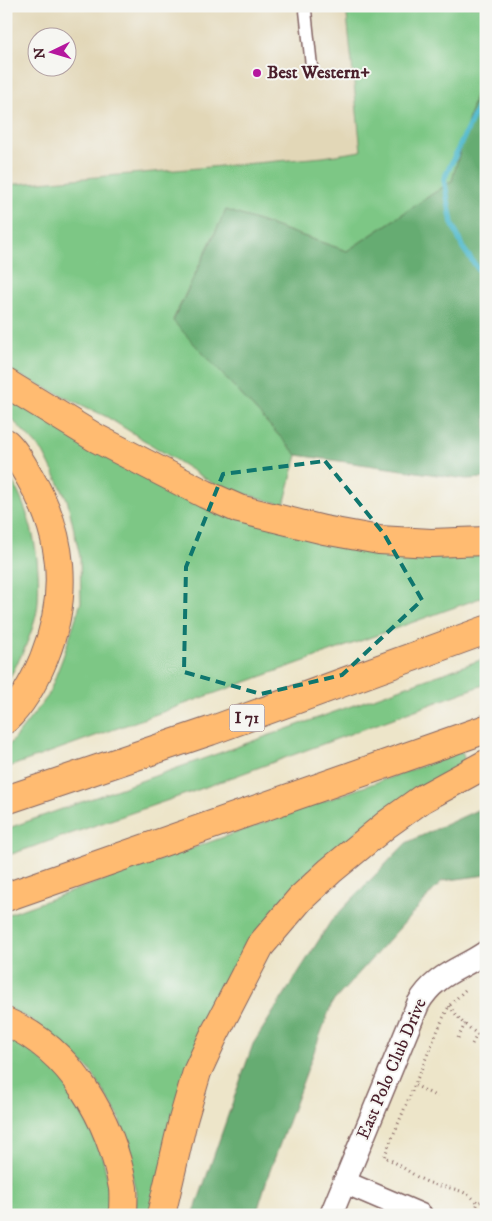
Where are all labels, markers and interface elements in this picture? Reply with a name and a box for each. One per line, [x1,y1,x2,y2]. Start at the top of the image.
north arrow [28,28,78,78]
text: N [31,46,50,60]
place label: Best Western+ [267,62,370,84]
marker: Best Western+ [251,67,263,79]
road number: I 71 [230,704,264,731]
street label: East Polo Club Drive [352,995,432,1143]

